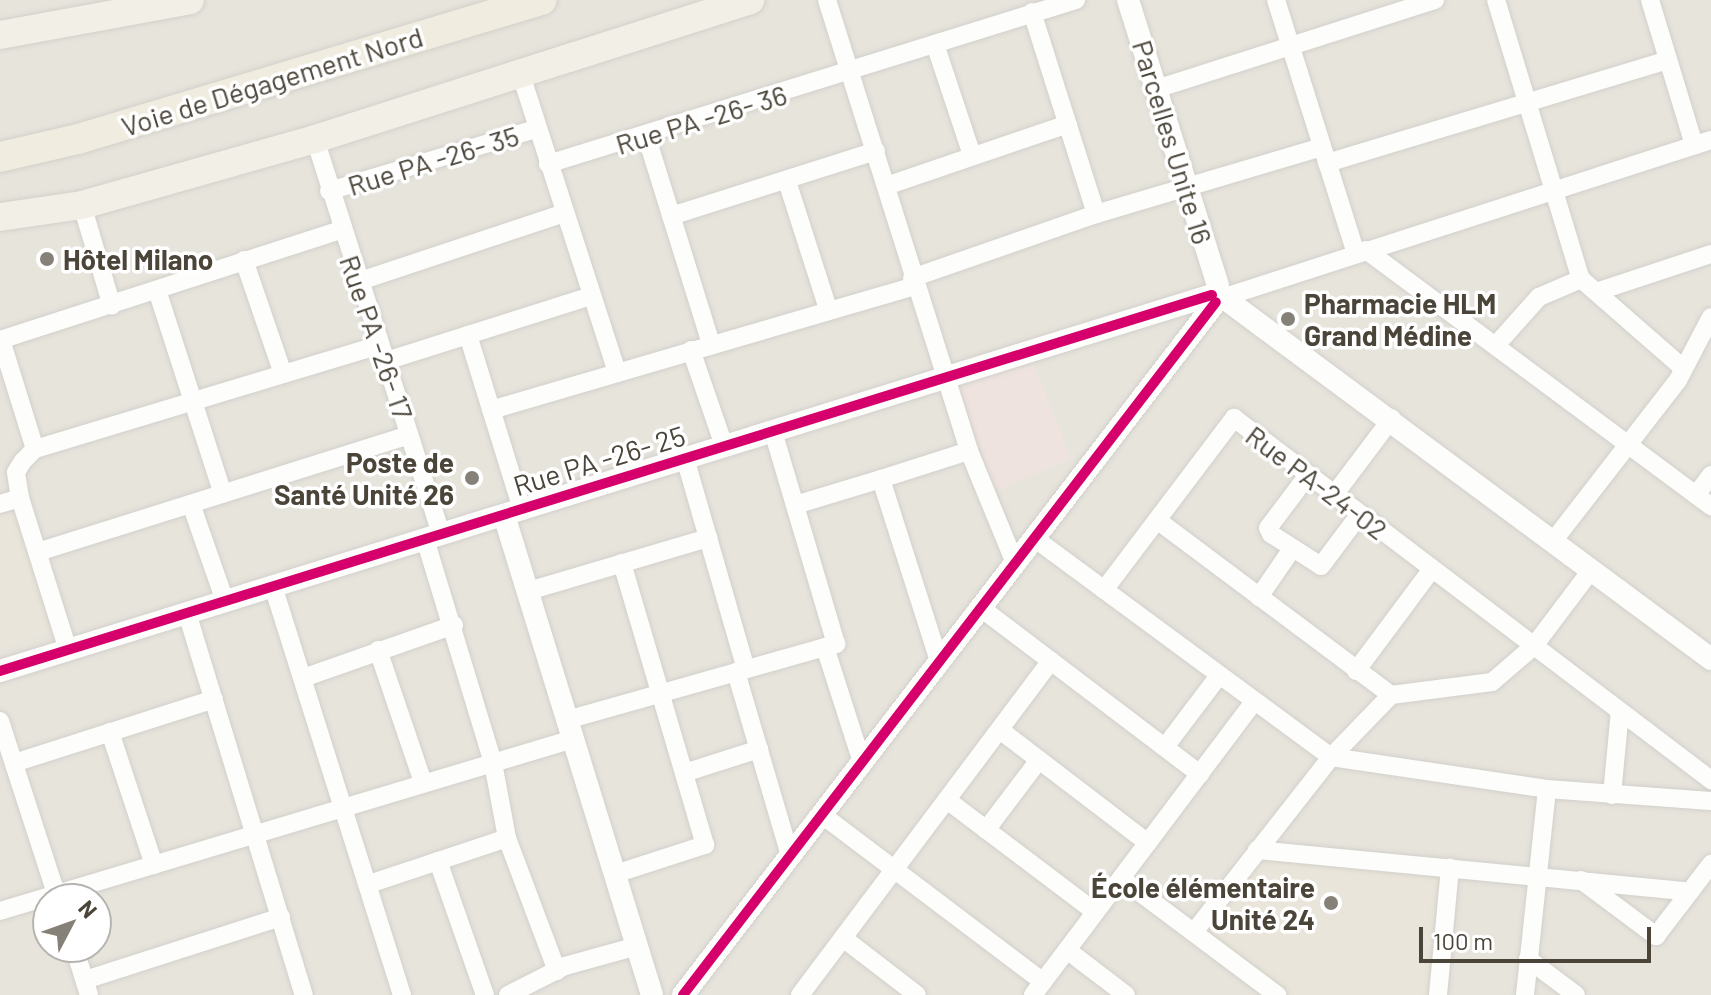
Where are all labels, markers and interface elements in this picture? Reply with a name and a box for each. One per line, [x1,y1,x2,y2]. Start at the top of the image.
street label: Voie de Dégagement Nord [117,19,427,143]
street label: Parcelles Unite 16 [1126,36,1220,248]
street label: Rue PA -26- 36 [611,77,791,161]
street label: Rue PA -26- 35 [343,118,523,202]
place label: Hôtel Milano [63,242,213,276]
marker: Hôtel Milano [38,250,56,268]
street label: Rue PA -26- 17 [333,251,421,423]
place label: Pharmacie HLM Grand Médine [1304,286,1496,352]
marker: Pharmacie HLM Grand Médine [1279,310,1297,328]
street label: Rue PA -26- 25 [509,418,689,502]
street label: Rue PA-24-02 [1240,418,1394,546]
place label: Poste de Santé Unité 26 [274,445,454,511]
marker: Poste de Santé Unité 26 [461,467,483,489]
place label: École élémentaire Unité 24 [1091,870,1315,936]
north arrow [32,883,112,963]
marker: École élémentaire Unité 24 [1322,894,1340,912]
text: N [74,895,103,923]
scale bar [1423,911,1655,961]
text: 100 m [1433,926,1493,955]

